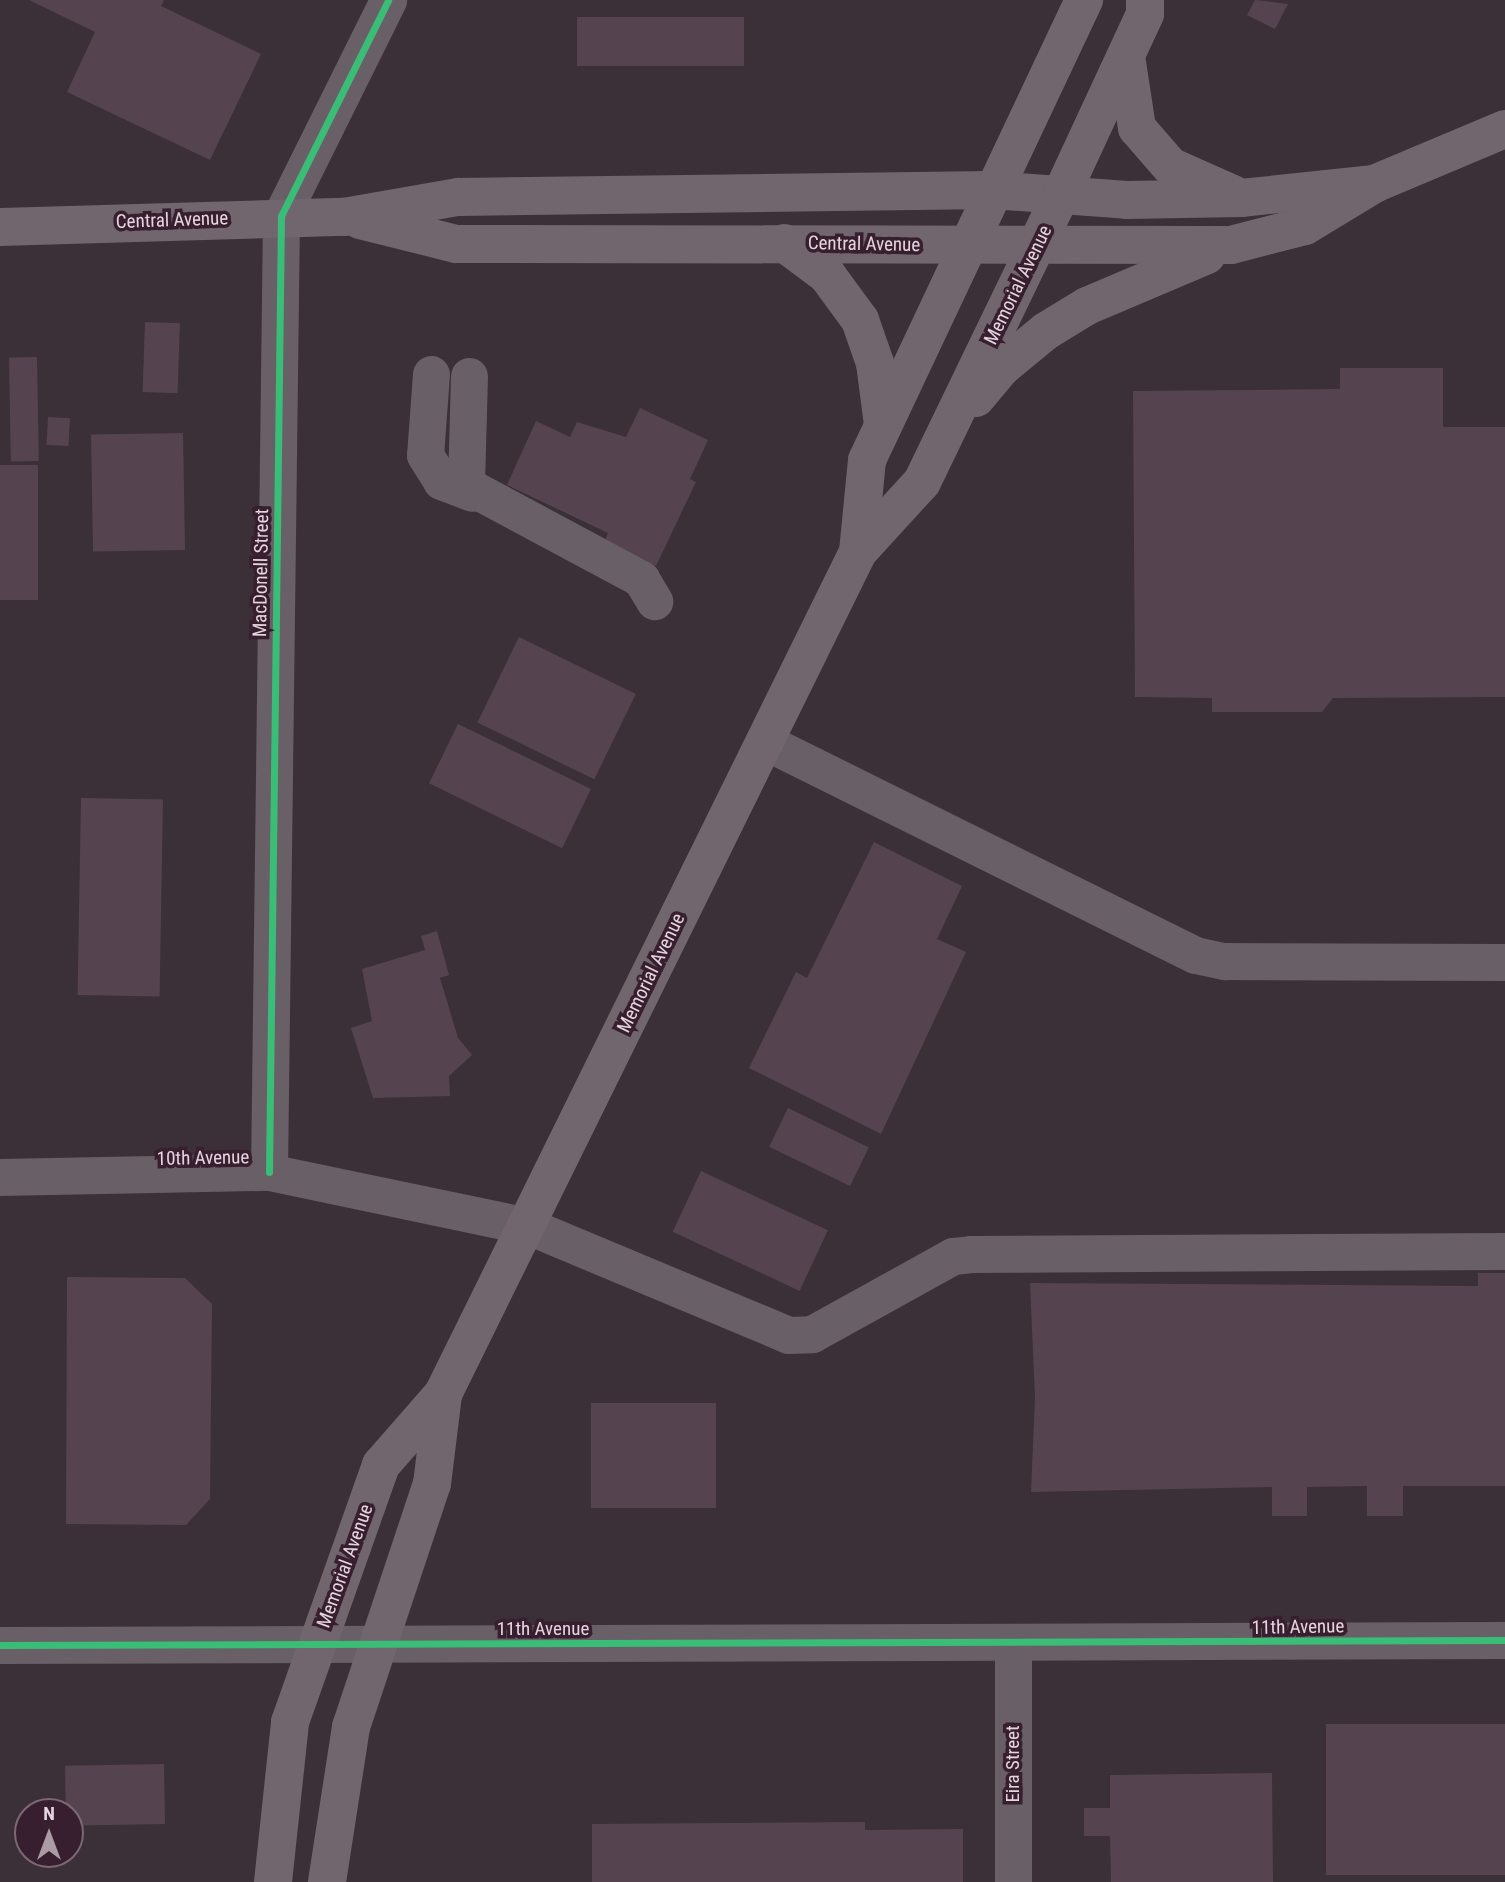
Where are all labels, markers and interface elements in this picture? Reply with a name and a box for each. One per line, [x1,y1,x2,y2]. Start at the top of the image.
street label: Central Avenue [115,207,229,233]
street label: Memorial Avenue [979,222,1057,348]
street label: Central Avenue [808,232,920,256]
street label: MacDonell Street [248,509,274,637]
street label: Memorial Avenue [612,910,690,1036]
street label: 10th Avenue [157,1146,249,1170]
street label: Memorial Avenue [312,1501,378,1631]
street label: 11th Avenue [1252,1615,1344,1639]
street label: 11th Avenue [497,1618,589,1640]
street label: Eira Street [1002,1725,1024,1803]
north arrow [14,1798,84,1868]
text: N [43,1802,55,1825]

